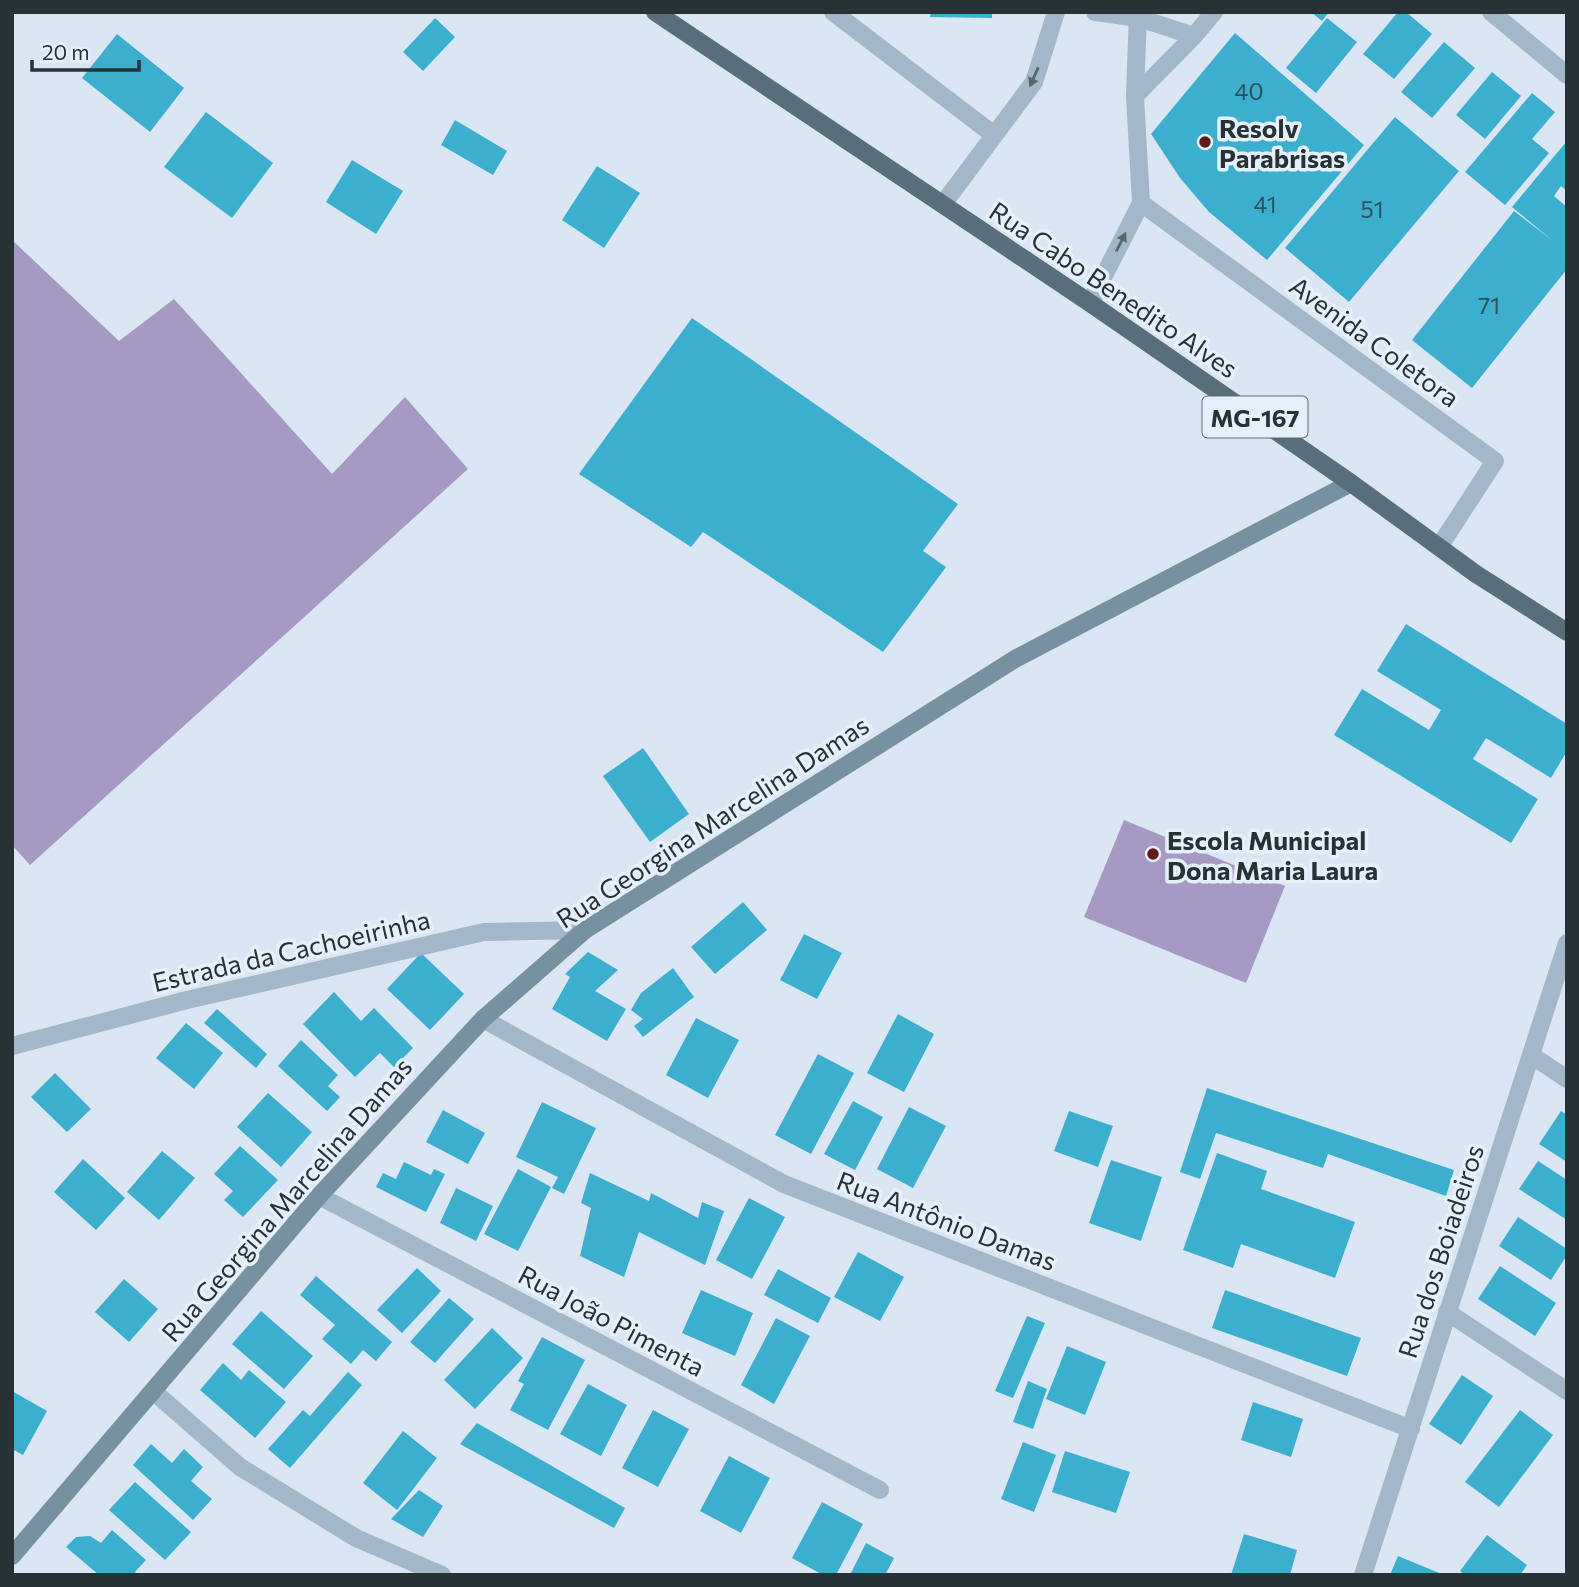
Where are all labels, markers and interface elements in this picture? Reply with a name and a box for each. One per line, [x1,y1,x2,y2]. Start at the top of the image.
scale bar [32,28,138,72]
text: 20 m [42,39,90,64]
one-way arrow [1028,67,1040,87]
house number: 40 [1235,77,1263,105]
place label: Resolv Parabrisas [1219,112,1345,173]
marker: Resolv Parabrisas [1197,134,1213,150]
house number: 41 [1254,190,1276,218]
street label: Rua Cabo Benedito Alves [984,194,1244,384]
house number: 51 [1360,195,1384,223]
one-way arrow [1114,232,1126,252]
street label: Avenida Coletora [1284,269,1466,413]
house number: 71 [1478,291,1500,319]
road number: MG-167 [1202,396,1308,438]
street label: Rua Georgina Marcelina Damas [550,708,874,934]
place label: Escola Municipal Dona Maria Laura [1167,824,1378,885]
marker: Escola Municipal Dona Maria Laura [1145,846,1161,862]
street label: Estrada da Cachoeirinha [149,903,433,997]
street label: Rua Georgina Marcelina Damas [154,1051,418,1347]
street label: Rua dos Boiadeiros [1391,1140,1489,1362]
street label: Rua Antônio Damas [833,1164,1061,1276]
street label: Rua João Pimenta [514,1258,710,1382]

